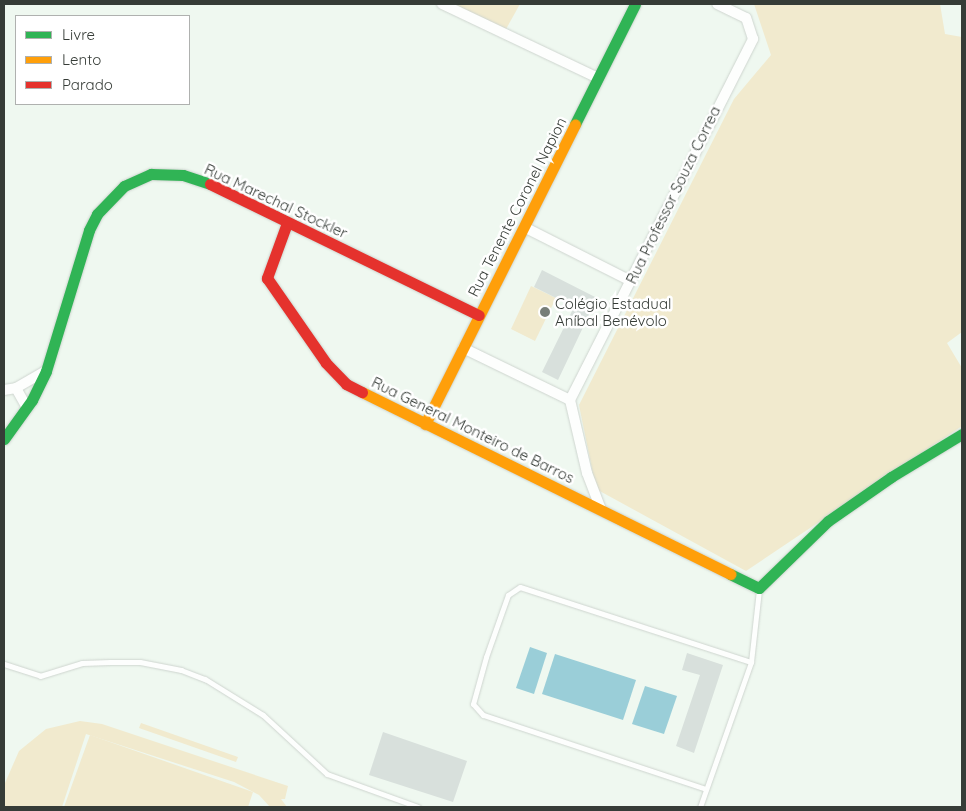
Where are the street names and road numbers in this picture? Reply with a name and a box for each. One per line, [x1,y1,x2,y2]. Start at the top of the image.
street label: Rua Professor Souza Correa [622,103,724,287]
street label: Rua Tenente Coronel Napion [464,114,570,300]
street label: Rua Marechal Stockler [202,160,350,242]
street label: Rua General Monteiro de Barros [369,373,577,487]

